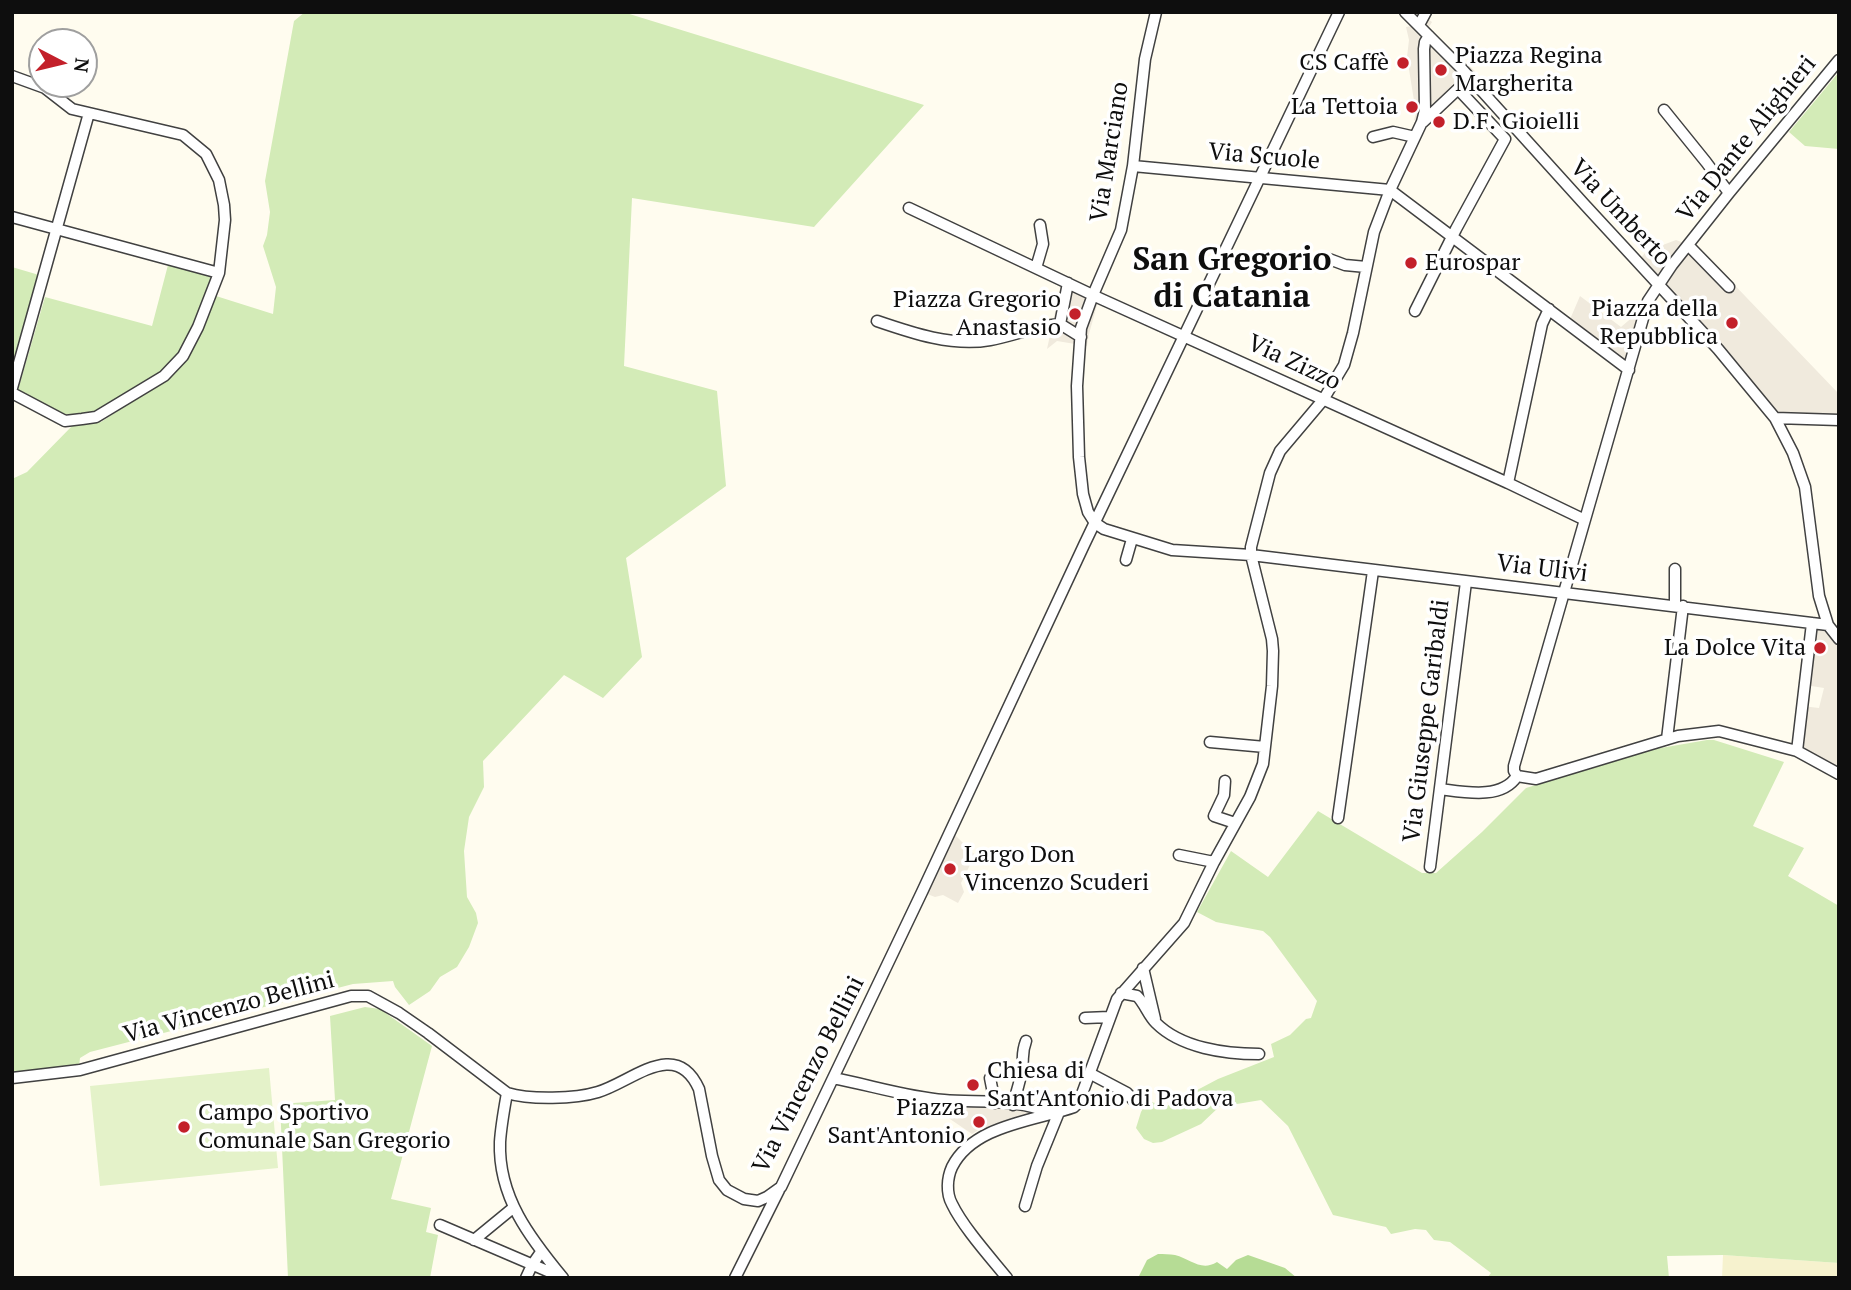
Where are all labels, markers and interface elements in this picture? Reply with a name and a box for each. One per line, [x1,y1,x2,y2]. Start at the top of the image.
north arrow [28,28,98,98]
place label: Piazza Regina Margherita [1455,42,1603,98]
place label: CS Caffè [1299,49,1389,77]
street label: Via Dante Alighieri [1671,50,1823,228]
marker: CS Caffè [1395,55,1411,71]
text: N [69,57,96,74]
marker: Piazza Regina Margherita [1433,62,1449,78]
street label: Via Marciano [1085,80,1135,224]
place label: La Tettoia [1291,93,1398,121]
marker: La Tettoia [1404,99,1420,115]
place label: D.F. Gioielli [1453,108,1580,136]
marker: D.F. Gioielli [1431,114,1447,130]
street label: Via Scuole [1207,138,1321,176]
street label: Via Umberto [1563,154,1677,272]
district label: San Gregorio di Catania [1132,242,1332,317]
place label: Eurospar [1425,249,1521,277]
marker: Eurospar [1403,255,1419,271]
place label: Piazza Gregorio Anastasio [893,286,1061,342]
place label: Piazza della Repubblica [1592,295,1718,351]
marker: Piazza Gregorio Anastasio [1067,306,1083,322]
marker: Piazza della Repubblica [1724,315,1740,331]
street label: Via Zizzo [1243,329,1345,397]
street label: Via Ulivi [1495,549,1589,589]
street label: Via Giuseppe Garibaldi [1398,598,1456,844]
place label: La Dolce Vita [1664,634,1806,662]
marker: La Dolce Vita [1812,640,1828,656]
place label: Largo Don Vincenzo Scuderi [964,841,1149,897]
marker: Largo Don Vincenzo Scuderi [942,861,958,877]
street label: Via Vincenzo Bellini [120,966,338,1050]
street label: Via Vincenzo Bellini [747,972,871,1178]
place label: Chiesa di Sant'Antonio di Padova [987,1057,1234,1113]
marker: Chiesa di Sant'Antonio di Padova [965,1077,981,1093]
place label: Piazza Sant'Antonio [828,1094,965,1150]
place label: Campo Sportivo Comunale San Gregorio [198,1099,451,1155]
marker: Piazza Sant'Antonio [971,1114,987,1130]
marker: Campo Sportivo Comunale San Gregorio [176,1119,192,1135]

